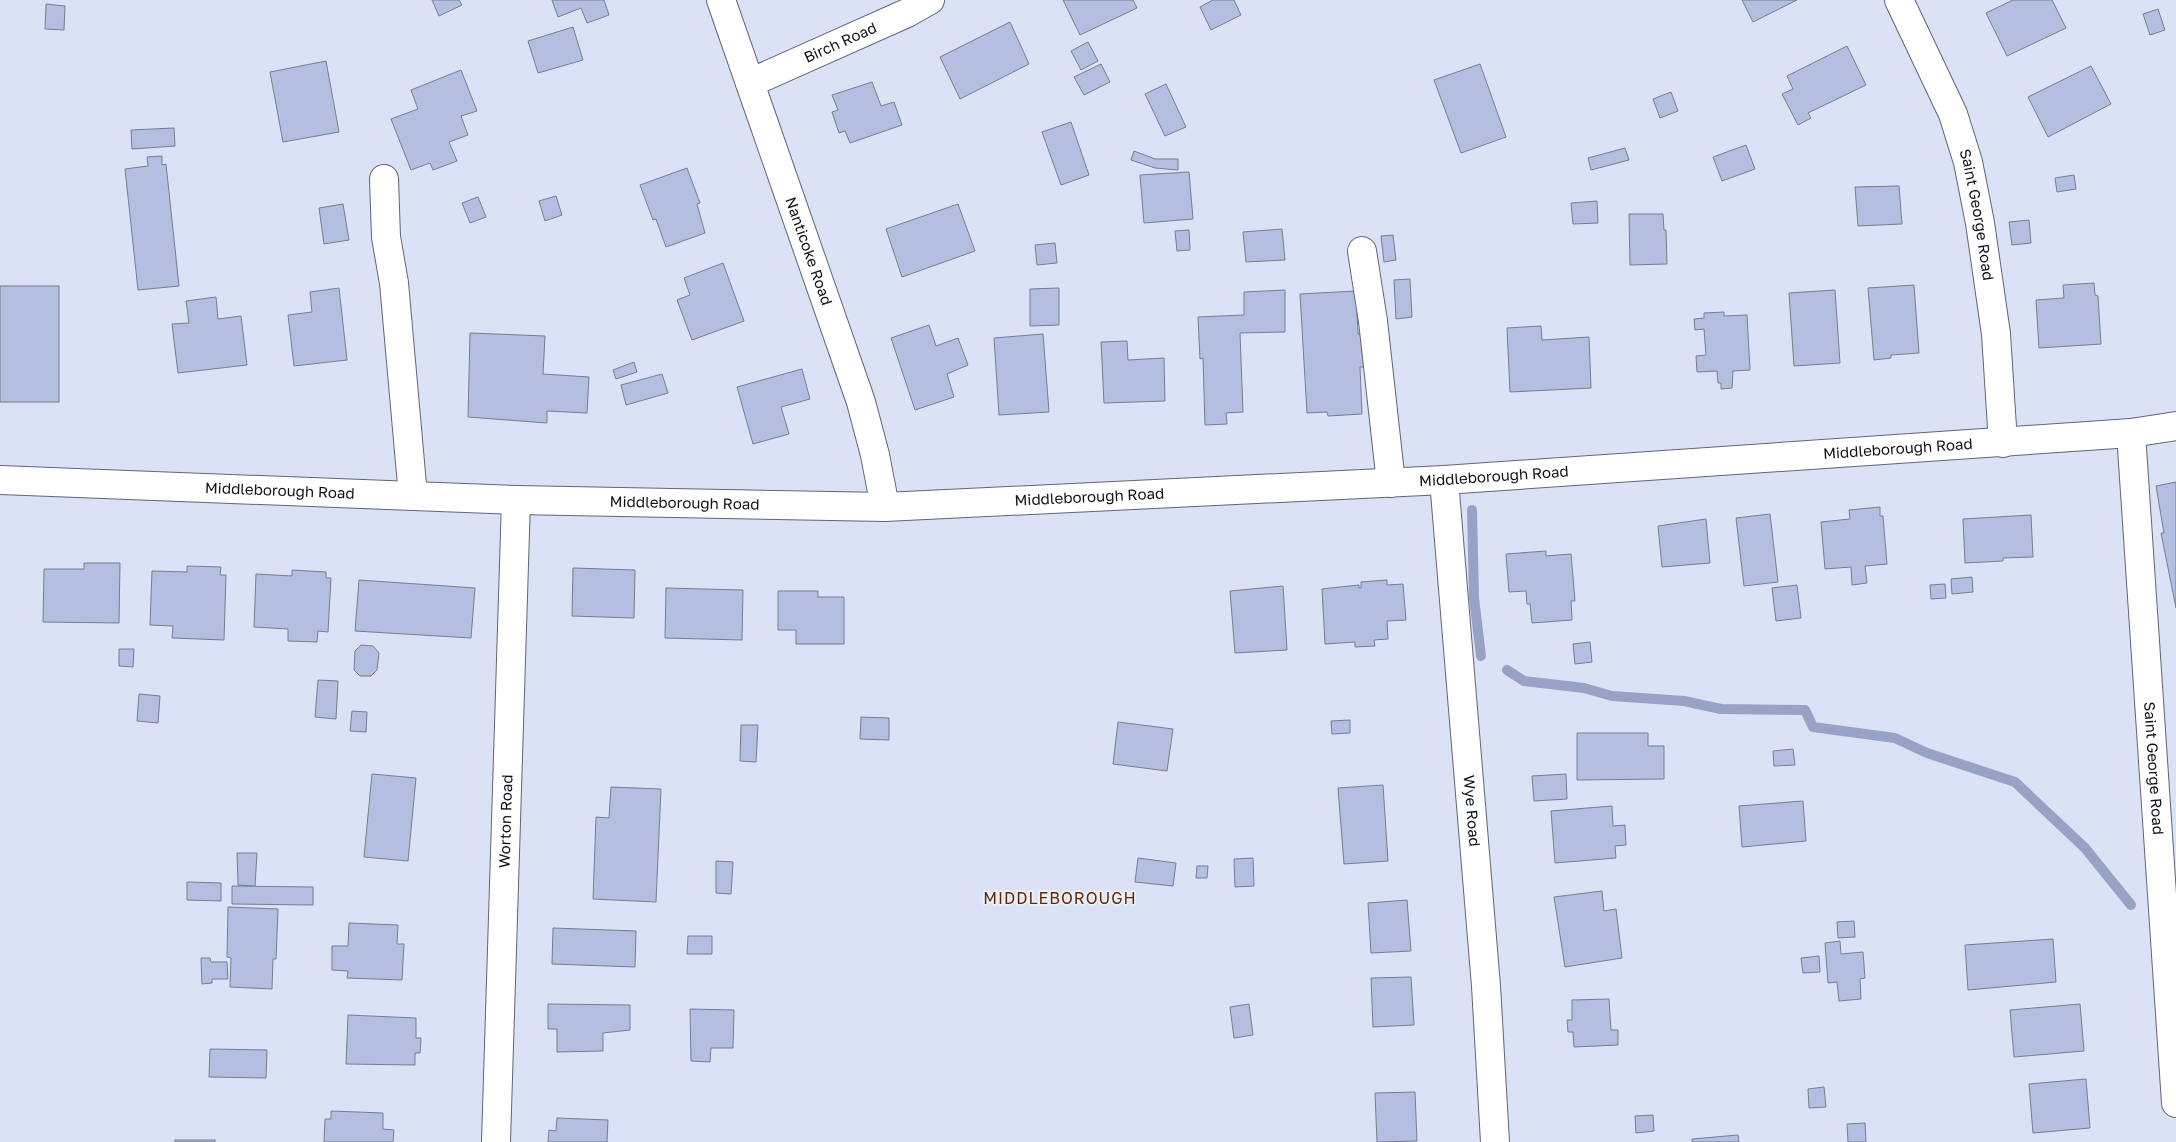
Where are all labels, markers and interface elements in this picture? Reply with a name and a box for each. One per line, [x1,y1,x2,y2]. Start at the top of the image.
street label: Birch Road [801,18,879,66]
street label: Saint George Road [1956,146,1998,282]
street label: Nanticoke Road [782,194,837,308]
street label: Middleborough Road [1822,434,1973,462]
street label: Middleborough Road [1419,462,1569,489]
street label: Middleborough Road [205,478,355,502]
street label: Middleborough Road [1014,484,1165,509]
street label: Middleborough Road [610,492,760,513]
street label: Saint George Road [2141,701,2168,835]
street label: Worton Road [495,774,515,868]
street label: Wye Road [1461,774,1484,847]
district label: MIDDLEBOROUGH [983,888,1137,908]

